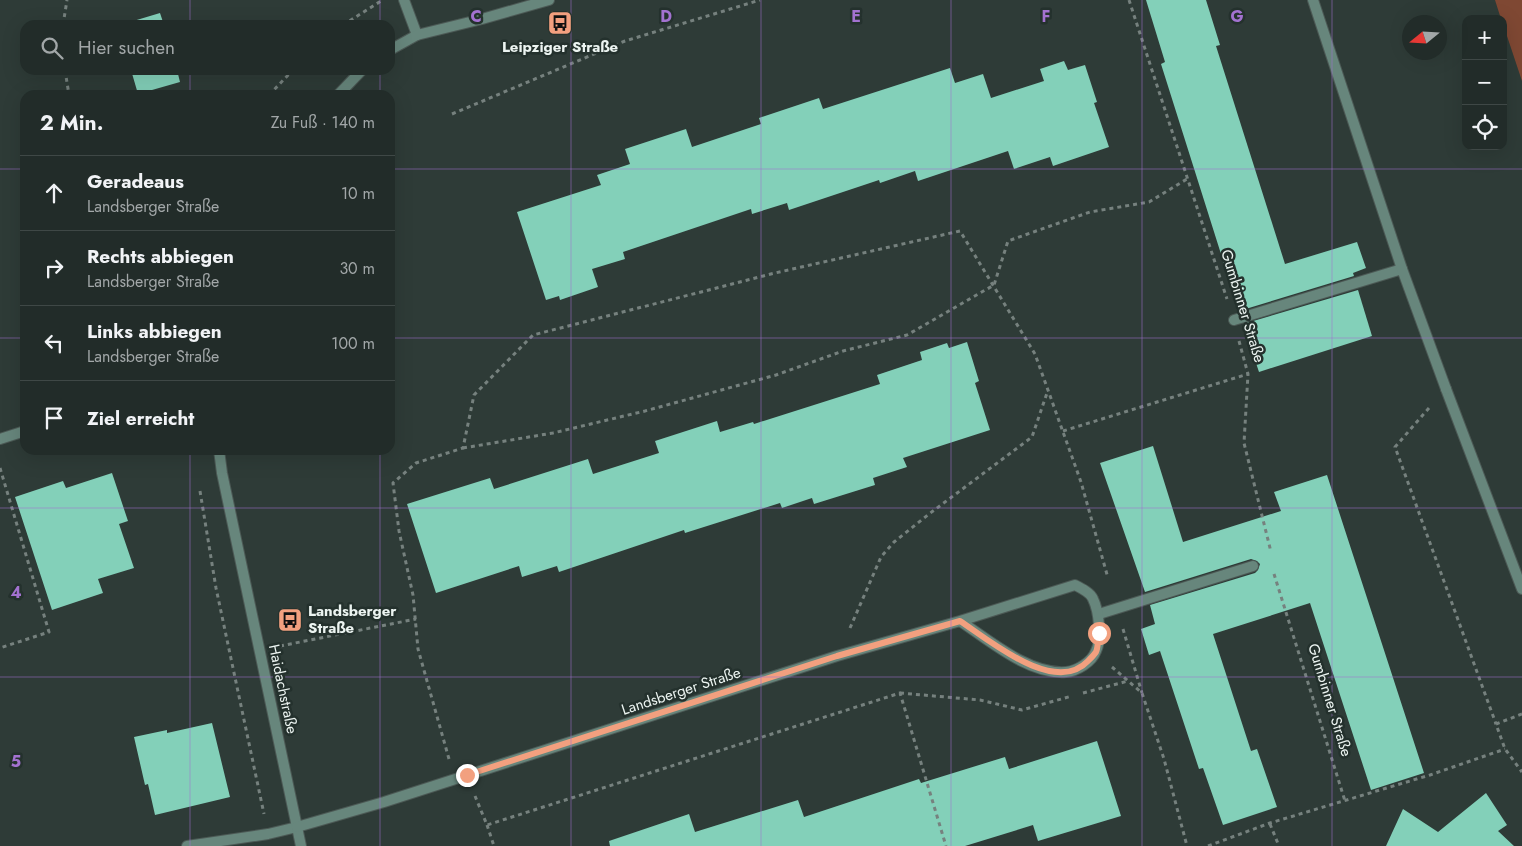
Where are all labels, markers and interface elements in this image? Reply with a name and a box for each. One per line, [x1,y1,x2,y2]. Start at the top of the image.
text: C [470,5,482,28]
text: D [660,5,672,28]
text: E [851,5,861,28]
text: F [1042,5,1050,28]
text: G [1230,5,1244,28]
bus stop icon: Leipziger Straße [547,10,573,36]
north arrow [1402,15,1447,60]
map controls [1462,15,1507,150]
button: + [1462,15,1507,60]
search box [20,20,395,75]
icon: search [38,34,66,62]
text: Hier suchen [78,34,175,61]
place label: Leipziger Straße [502,36,618,58]
button: − [1462,60,1507,105]
button: locate [1462,105,1507,150]
text: 2 Min. [40,108,103,138]
text: Zu Fuß · 140 m [271,111,375,134]
text: Geradeaus [87,168,184,195]
icon: ahead [40,179,68,207]
text: 10 m [341,182,375,205]
text: Landsberger Straße [87,195,219,218]
text: Rechts abbiegen [87,243,234,270]
street label: Gumbinner Straße [1215,247,1271,365]
icon: right [40,254,68,282]
text: 30 m [339,257,375,280]
text: Landsberger Straße [87,270,219,293]
text: Links abbiegen [87,318,222,345]
icon: left [40,329,68,357]
text: 100 m [331,332,375,355]
text: Landsberger Straße [87,345,219,368]
icon: arrive [40,404,68,432]
text: Ziel erreicht [87,405,194,432]
text: 4 [10,581,22,604]
place label: Landsberger Straße [308,600,397,639]
bus stop icon: Landsberger Straße [277,607,303,633]
route start [1088,622,1111,645]
street label: Gumbinner Straße [1302,641,1358,759]
street label: Haidachstraße [263,642,303,736]
street label: Landsberger Straße [619,661,744,721]
text: 5 [11,750,21,773]
route end [456,764,479,787]

